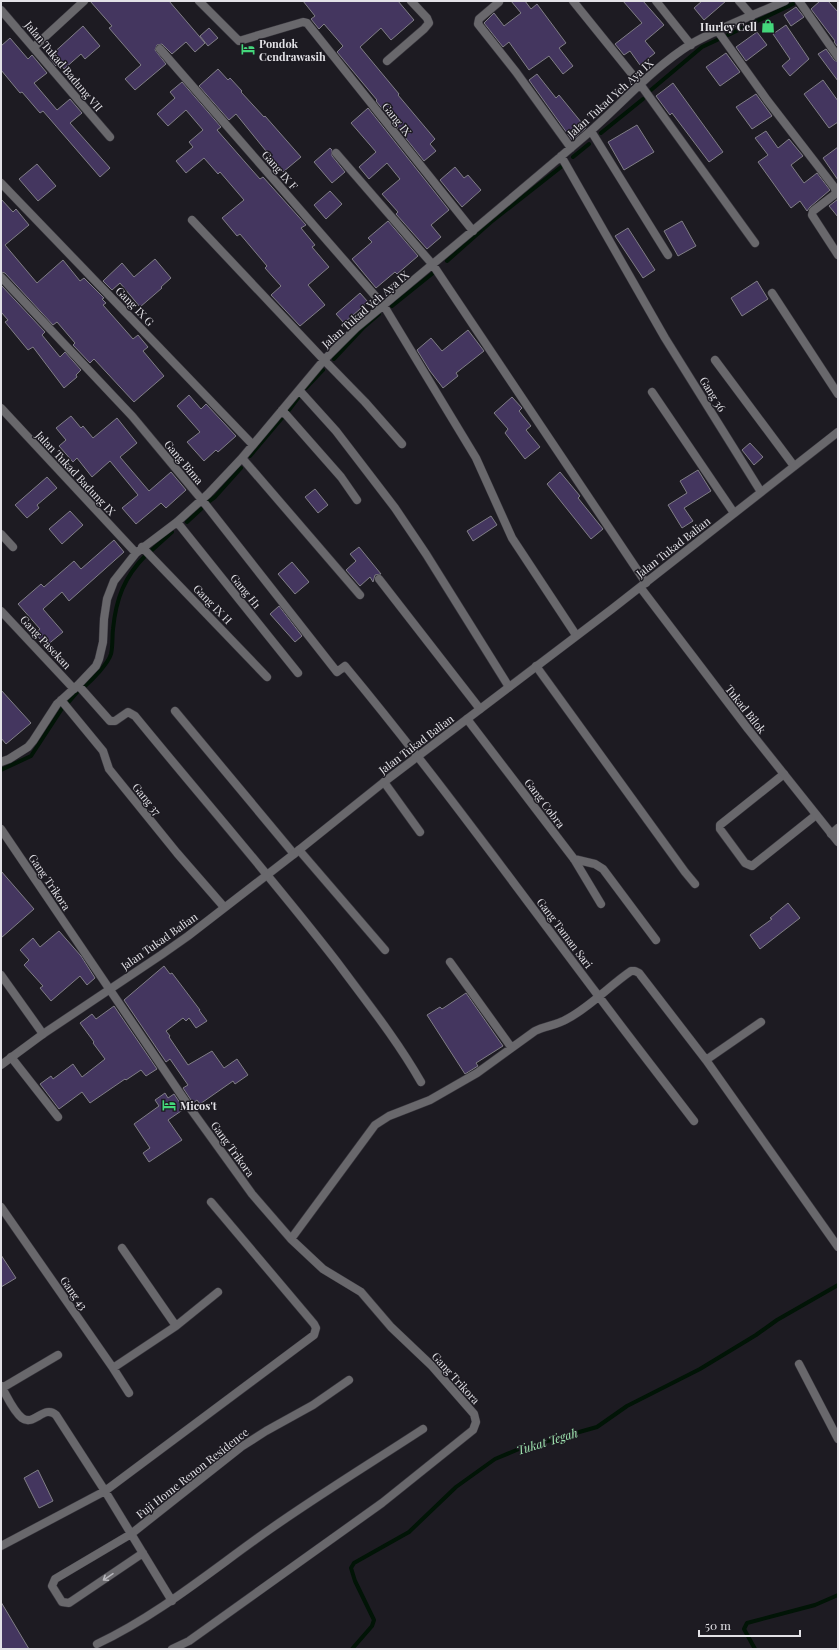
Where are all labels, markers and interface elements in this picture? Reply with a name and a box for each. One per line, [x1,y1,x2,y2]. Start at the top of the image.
street label: Jalan Tukad Badung VII [21,17,106,115]
shop icon: Hurley Cell [760,18,776,34]
place label: Hurley Cell [700,19,758,34]
place label: Pondok Cendrawasih [259,36,326,64]
hotel icon: Pondok Cendrawasih [240,41,256,57]
street label: Jalan Tukad Yeh Aya IX [563,55,656,141]
street label: Gang IX [379,99,415,139]
street label: Gang IX F [259,147,301,193]
street label: Jalan Tukad Yeh Aya IX [318,267,412,352]
street label: Gang IX G [113,283,158,329]
street label: Gang 36 [696,374,730,415]
street label: Jalan Tukad Badung IX [32,427,119,518]
street label: Gang Bima [161,437,207,488]
street label: Jalan Tukad Balian [632,513,714,581]
street label: Gang H1 [227,571,265,611]
street label: Gang IX H [190,581,236,627]
street label: Gang Pasekan [17,612,75,672]
street label: Tukad Bilok [722,682,770,736]
street label: Jalan Tukad Balian [375,711,457,778]
street label: Gang Cobra [521,775,569,831]
street label: Gang 37 [129,780,165,819]
street label: Gang Trikora [26,851,75,914]
street label: Gang Taman Sari [534,895,596,971]
street label: Jalan Tukad Balian [117,909,201,974]
hotel icon: Micos't [161,1097,177,1113]
place label: Micos't [180,1098,217,1113]
street label: Gang Trikora [208,1118,258,1180]
street label: Gang 43 [57,1273,91,1313]
street label: Gang Trikora [429,1349,484,1408]
street label: Fuji Home Renon Residence [133,1424,252,1522]
water label: Tukat Tegah [515,1424,579,1458]
one-way arrow [103,1573,114,1581]
scale bar [699,1612,800,1638]
text: 50 m [705,1617,731,1633]

